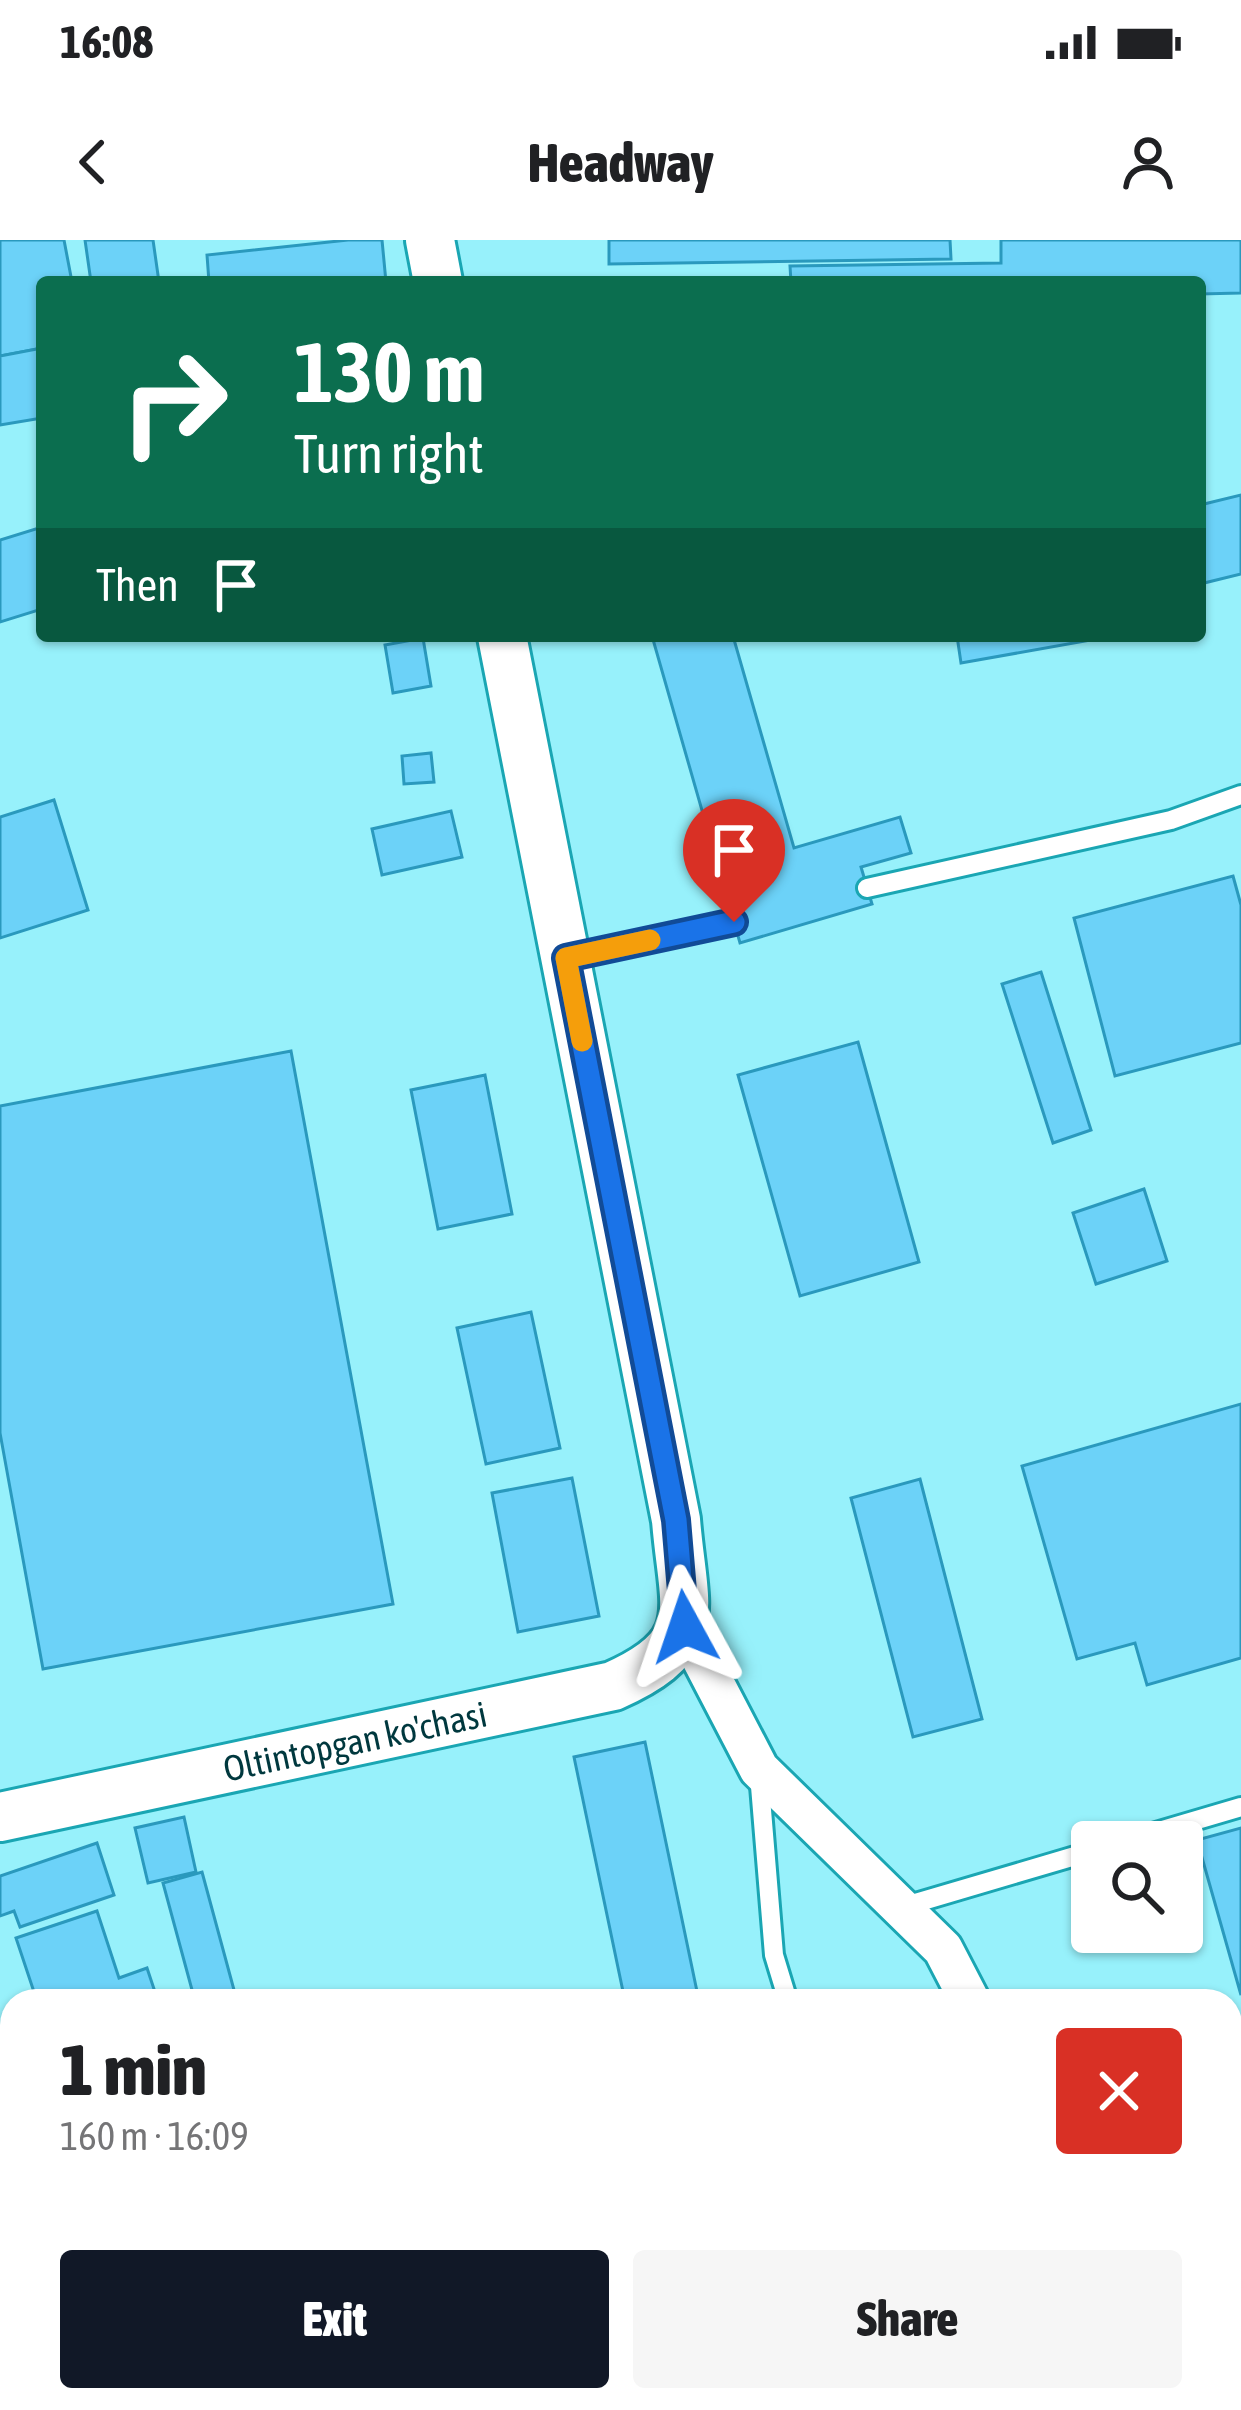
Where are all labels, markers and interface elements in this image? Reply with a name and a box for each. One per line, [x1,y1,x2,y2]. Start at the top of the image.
text: 16:08 [60,16,154,68]
icon: back [60,129,126,195]
icon: person [1115,129,1181,195]
text: Headway [528,132,713,193]
icon: right [96,324,252,480]
text: 130 m [294,324,484,420]
text: Turn right [294,423,484,484]
icon: arrive [203,552,269,618]
text: Then [96,559,179,611]
pin [683,799,785,922]
icon: arrive [701,817,767,883]
position arrow [622,1564,748,1690]
street label: Oltintopgan ko'chasi [219,1693,491,1790]
map controls [1071,1821,1203,1953]
button: search [1071,1821,1203,1953]
text: 1 min [60,2028,207,2110]
button: close [1056,2028,1182,2154]
text: 160 m · 16:09 [60,2114,249,2158]
button: Exit [60,2250,609,2388]
button: Share [633,2250,1182,2388]

